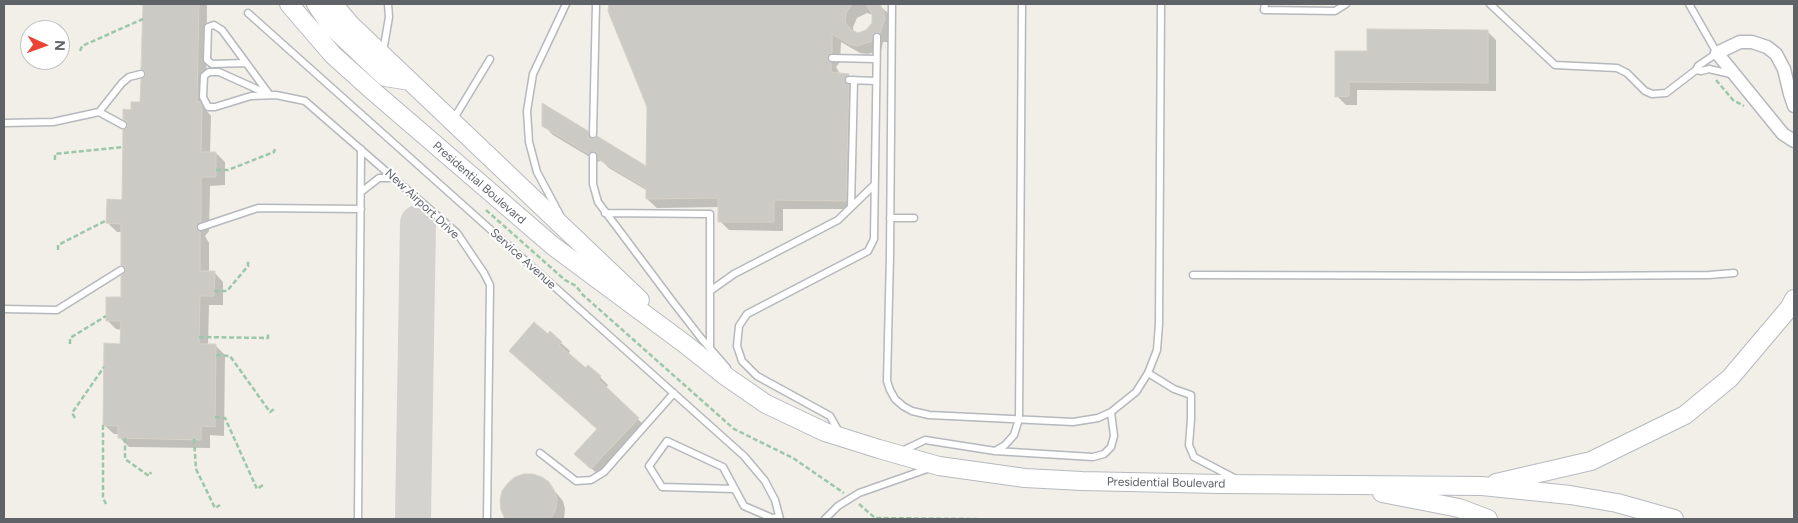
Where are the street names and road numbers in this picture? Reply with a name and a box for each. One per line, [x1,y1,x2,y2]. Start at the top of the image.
street label: Presidential Boulevard [430,139,528,227]
street label: New Airport Drive [382,166,462,242]
street label: Service Avenue [487,226,559,292]
street label: Presidential Boulevard [1107,475,1225,491]

